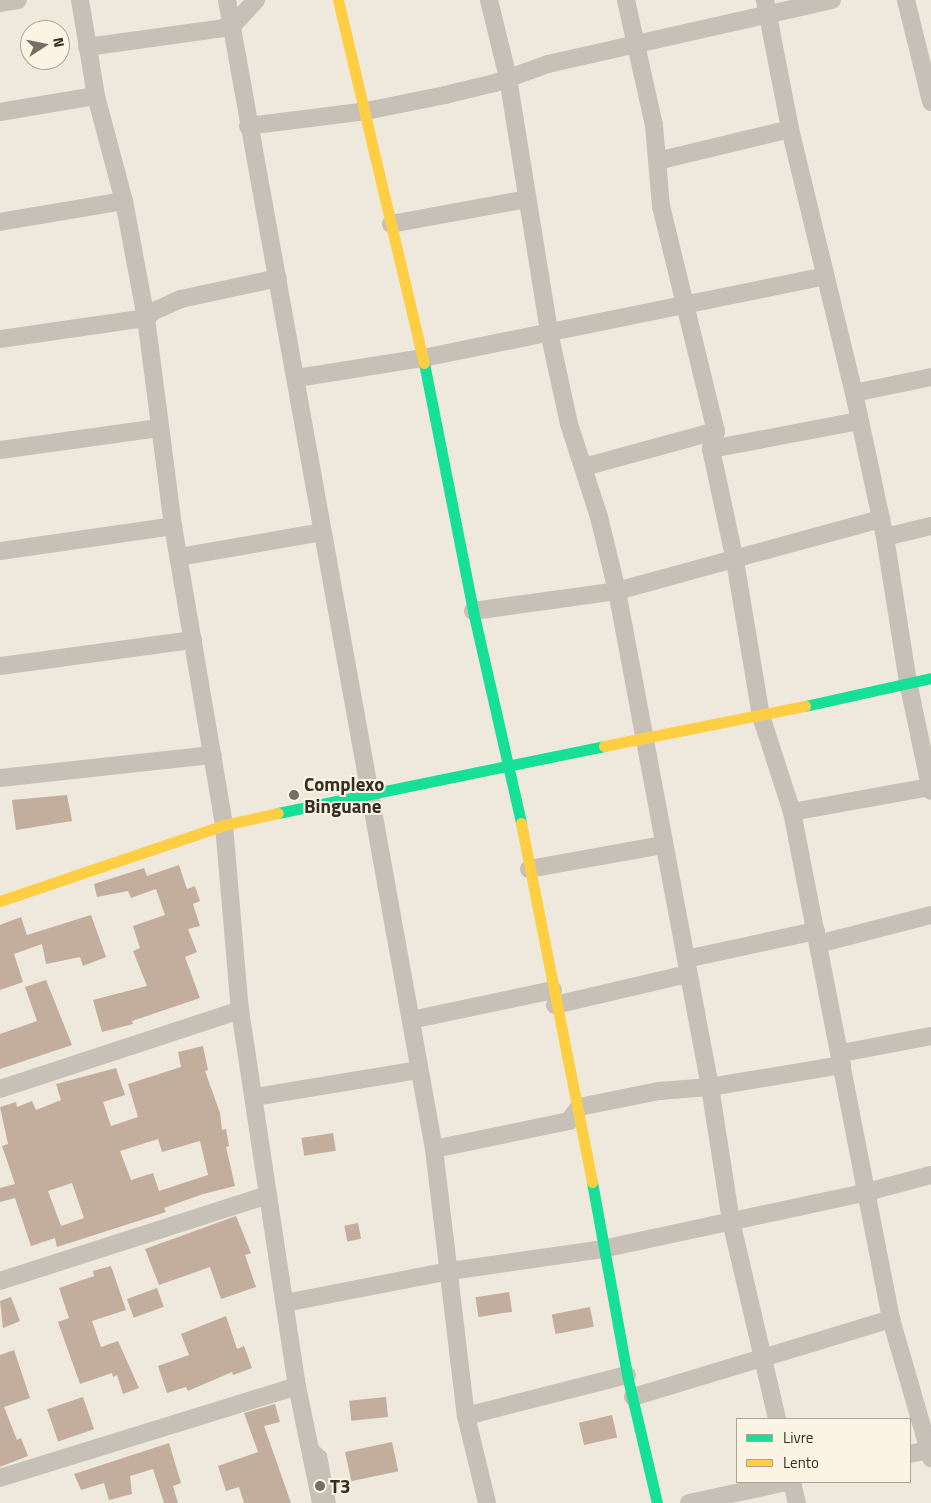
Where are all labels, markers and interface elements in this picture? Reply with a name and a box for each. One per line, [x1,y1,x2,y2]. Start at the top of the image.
north arrow [20,20,70,70]
text: N [48,35,70,49]
place label: Complexo Binguane [304,773,384,817]
marker: Complexo Binguane [288,789,300,801]
legend [736,1418,911,1483]
text: Livre [783,1426,813,1449]
text: Lento [783,1451,819,1474]
place label: T3 [330,1475,351,1497]
marker: T3 [314,1480,326,1492]

